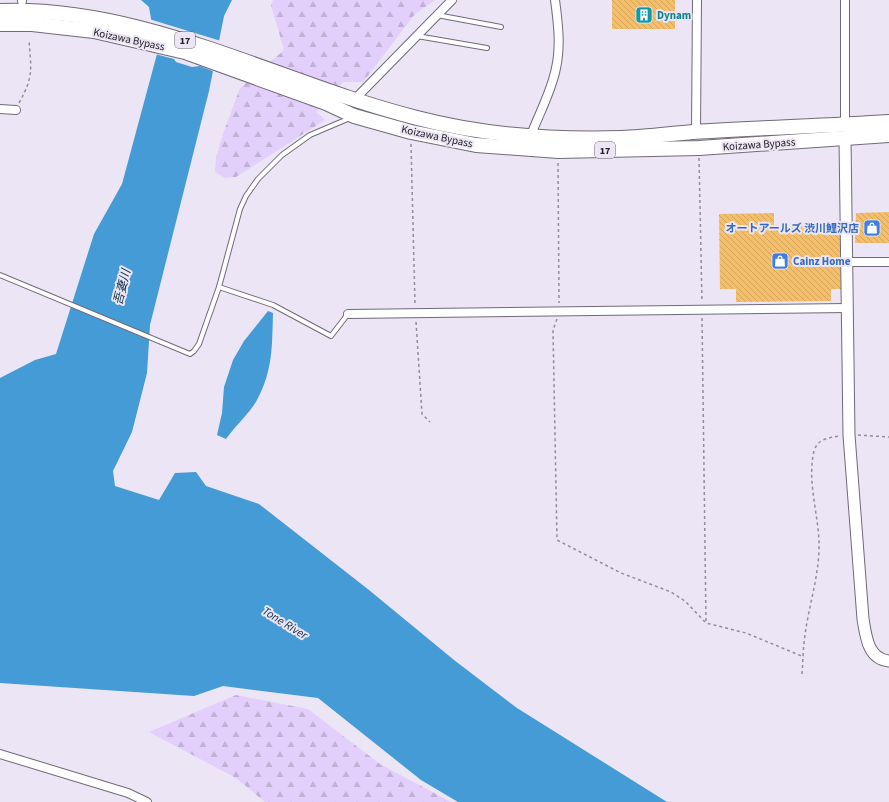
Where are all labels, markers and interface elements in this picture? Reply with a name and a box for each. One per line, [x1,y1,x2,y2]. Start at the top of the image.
building icon: Dynam [634,5,654,25]
place label: Dynam [657,8,691,23]
street label: Koizawa Bypass [92,25,166,54]
road number: 17 [175,32,195,48]
street label: Koizawa Bypass [400,122,474,151]
street label: Koizawa Bypass [722,134,796,155]
road number: 17 [595,142,615,158]
shop icon: オートアールズ 渋川鯉沢店 [862,218,882,238]
place label: オートアールズ 渋川鯉沢店 [725,221,859,236]
shop icon: Cainz Home [770,251,790,271]
place label: Cainz Home [793,254,851,269]
water label: 吾妻川 [110,266,136,307]
water label: Tone River [259,603,311,645]

